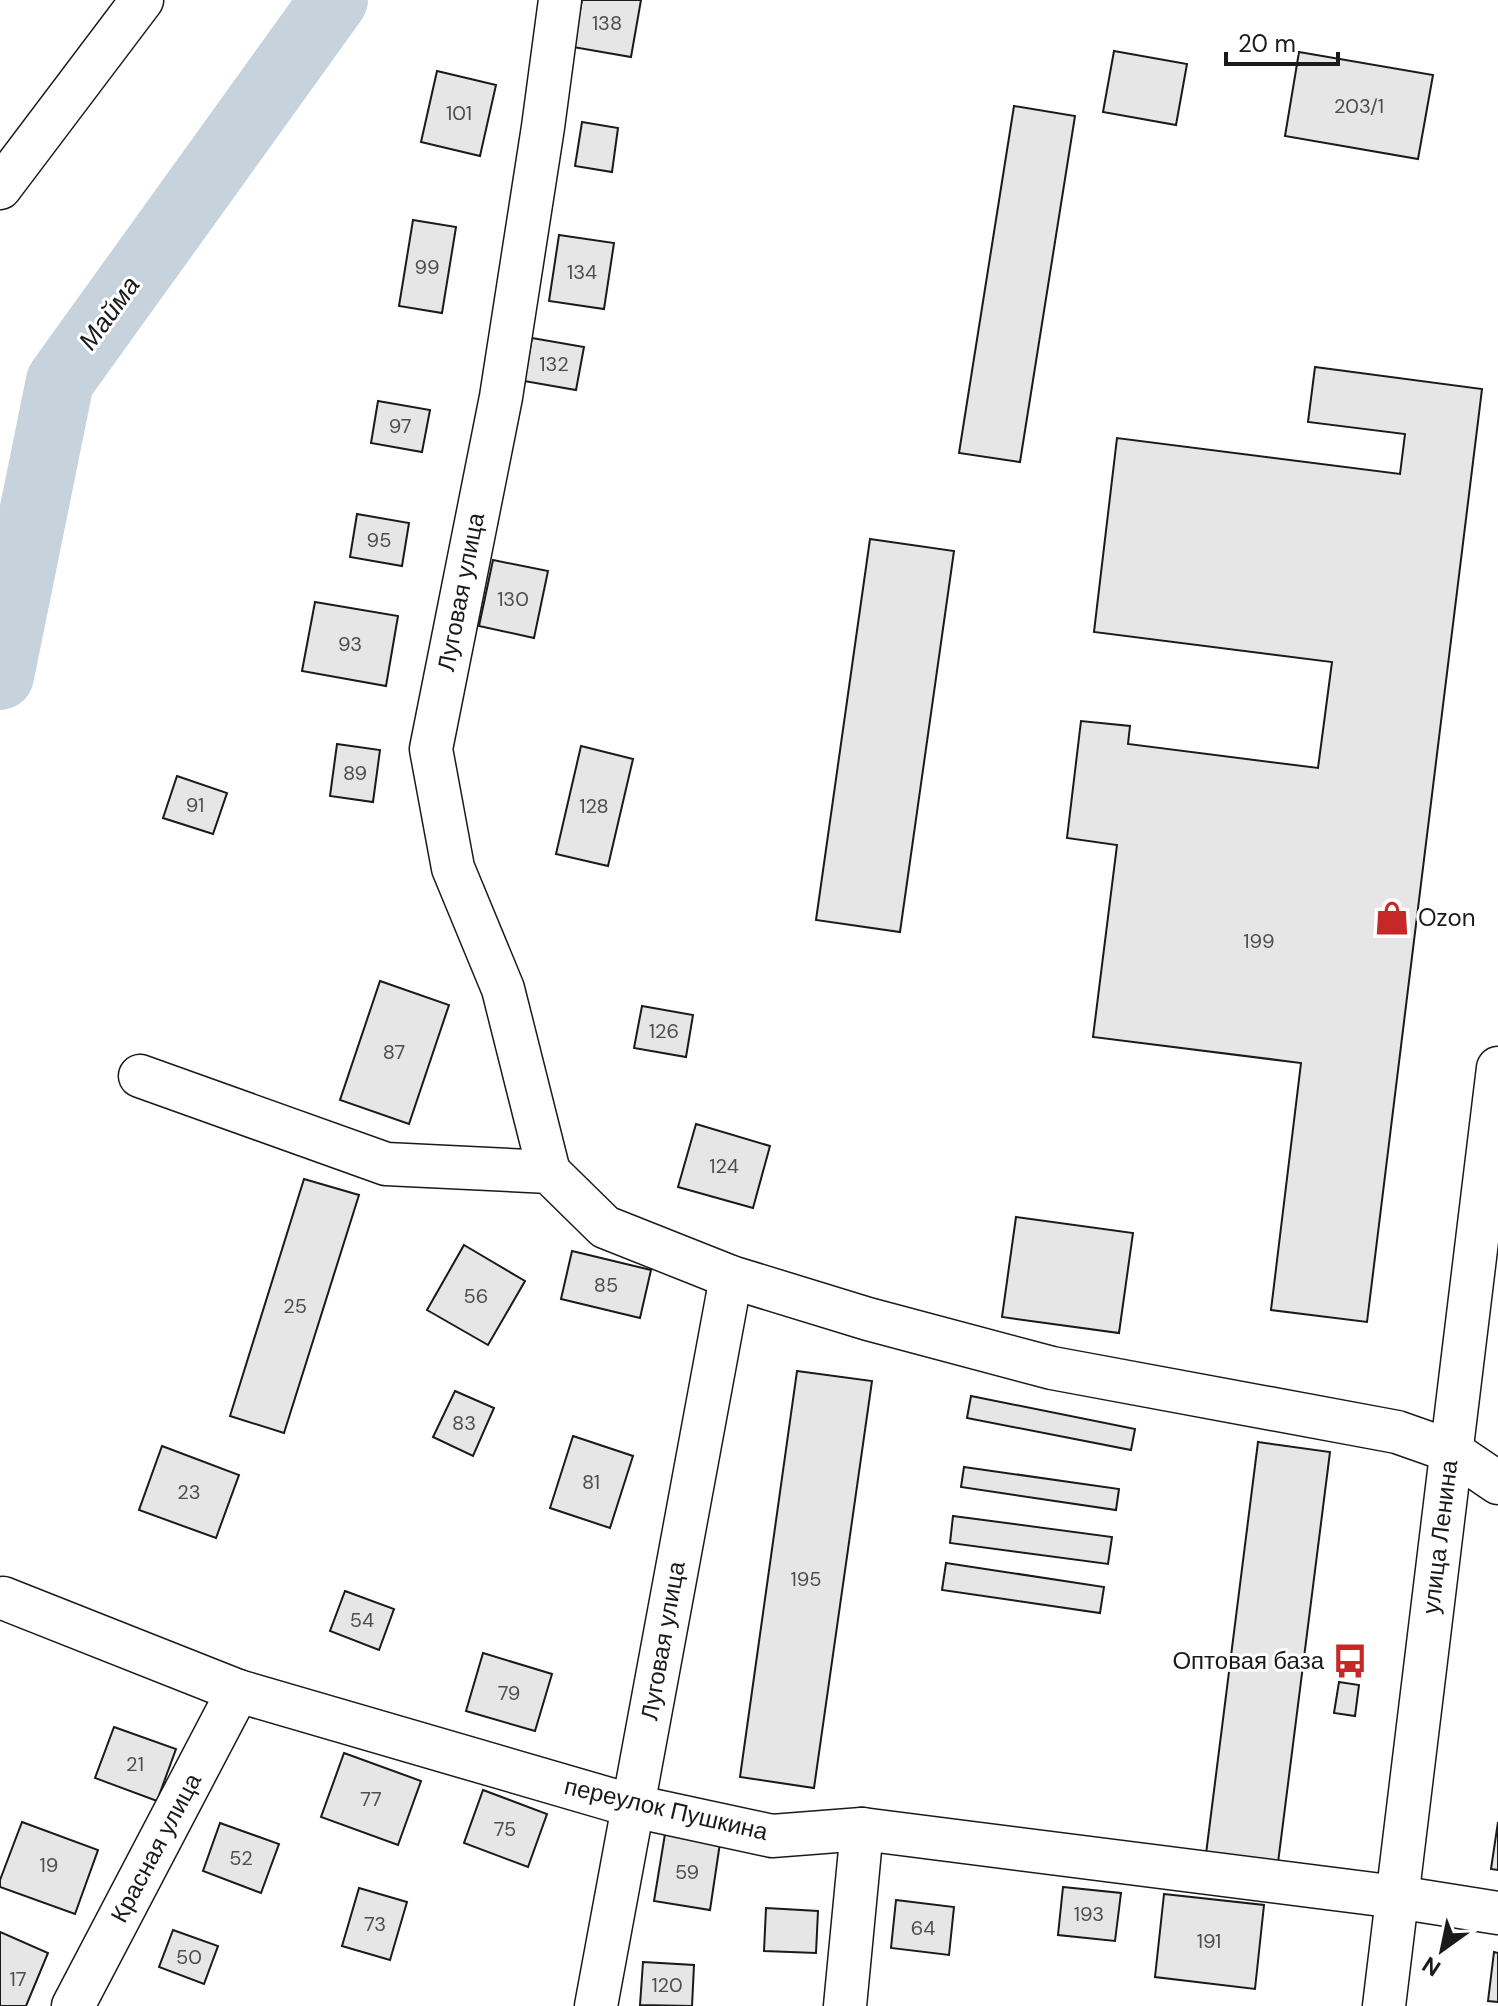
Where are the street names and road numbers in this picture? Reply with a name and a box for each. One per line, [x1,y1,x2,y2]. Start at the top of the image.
street label: Луговая улица [430,509,491,674]
street label: улица Ленина [1415,1458,1464,1616]
street label: Луговая улица [633,1558,692,1723]
street label: Красная улица [103,1767,208,1928]
street label: переулок Пушкина [561,1770,771,1847]

